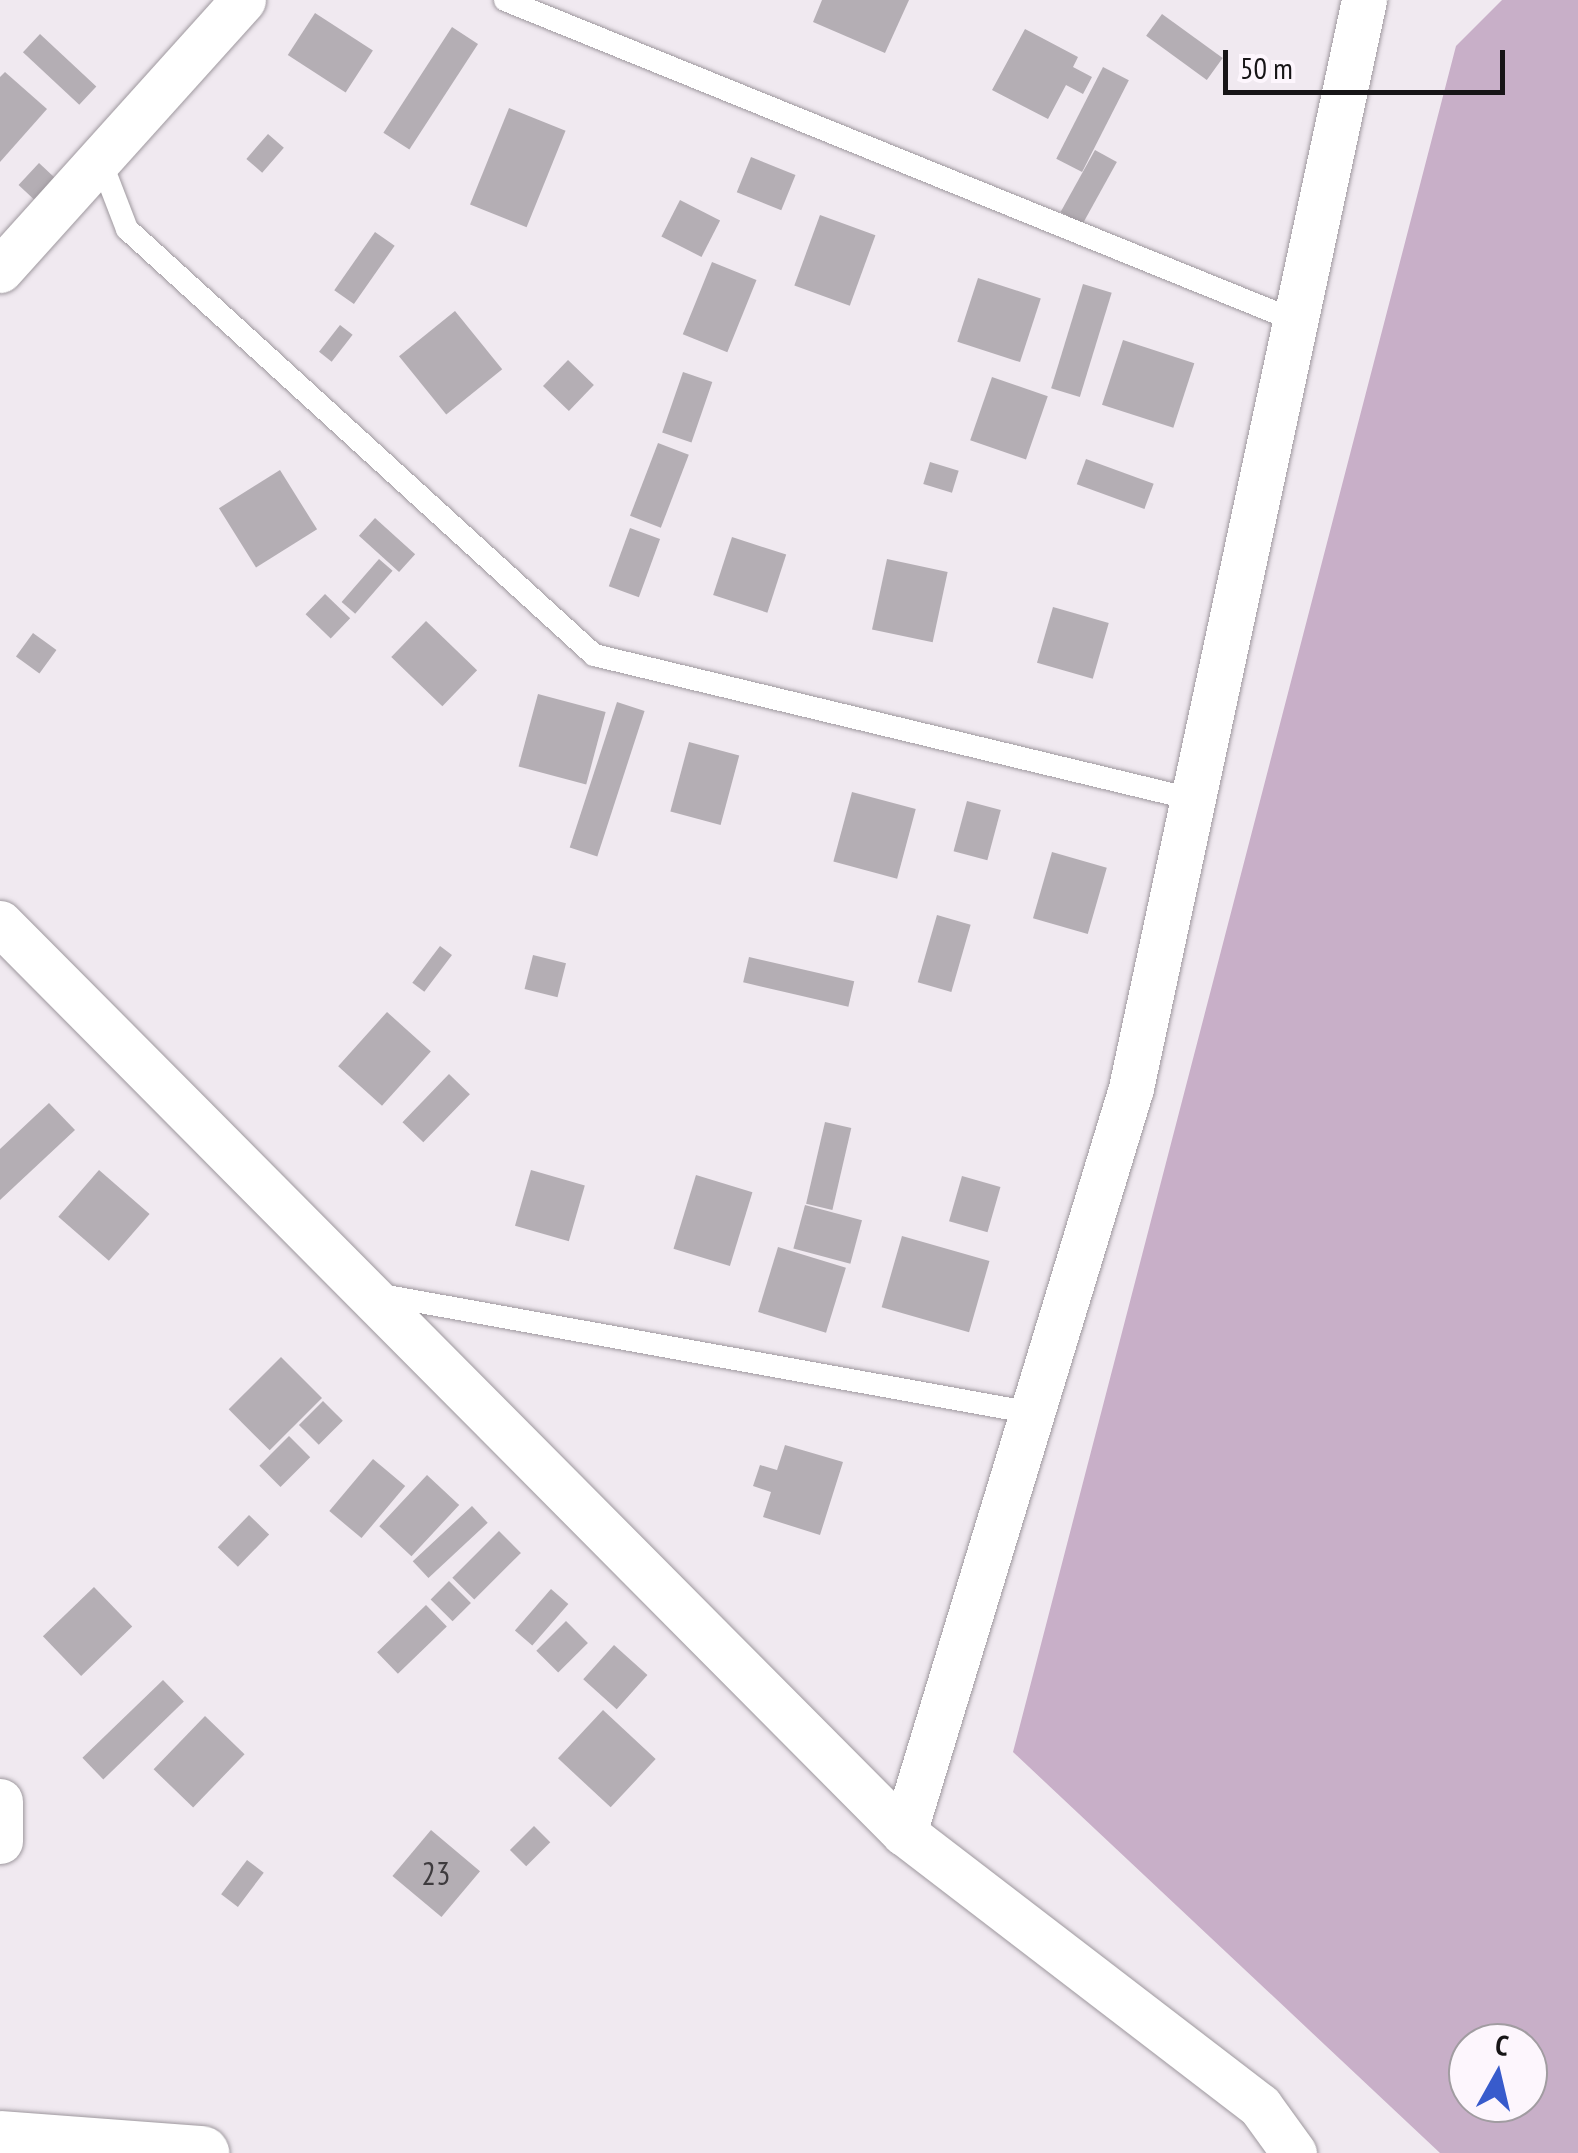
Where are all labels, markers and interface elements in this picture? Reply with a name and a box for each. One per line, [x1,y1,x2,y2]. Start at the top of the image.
scale bar [1228,30,1510,92]
text: 50 m [1240,48,1293,87]
house number: 23 [422,1854,450,1892]
north arrow [1448,2023,1548,2123]
text: С [1493,2026,1511,2064]

